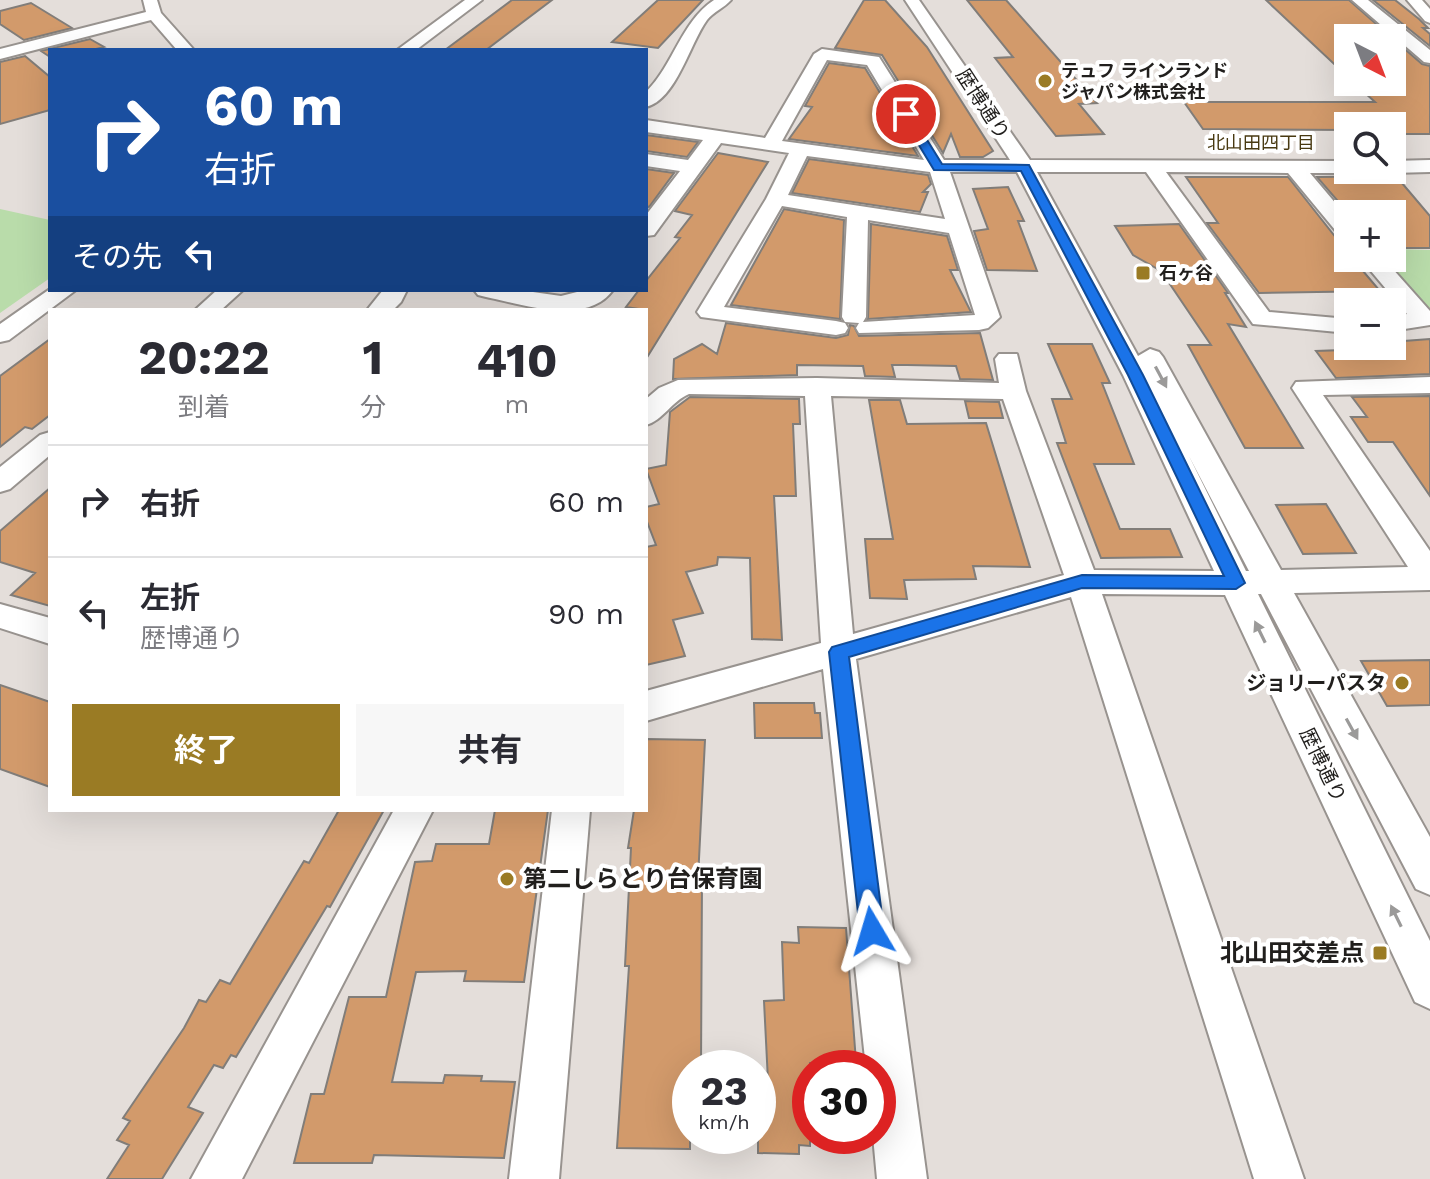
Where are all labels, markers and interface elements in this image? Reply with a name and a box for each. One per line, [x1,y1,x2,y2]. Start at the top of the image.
north arrow [1334,24,1406,96]
map controls [1334,24,1406,360]
place label: テュフ ラインランド ジャパン株式会社 [1061,60,1228,102]
street label: 歴博通り [951,64,1015,144]
marker: テュフ ラインランド ジャパン株式会社 [1036,72,1054,90]
text: 60 m [204,73,343,139]
icon: right [72,80,176,184]
pin [872,80,940,148]
icon: arrive [884,92,928,136]
button: search [1334,112,1406,184]
district label: 北山田四丁目 [1207,132,1315,153]
text: 右折 [204,149,276,191]
button: + [1334,200,1406,272]
icon: left [178,232,222,276]
text: その先 [72,239,162,274]
place label: 石ヶ谷 [1159,262,1213,283]
marker: 石ヶ谷 [1134,264,1152,282]
button: − [1334,288,1406,360]
text: 20:22 [138,329,270,386]
text: 1 [363,329,383,386]
text: 410 [476,332,558,389]
one-way arrow [1154,366,1167,389]
text: m [505,389,529,419]
text: 到着 [178,392,230,422]
text: 分 [360,392,386,422]
icon: right [72,479,116,523]
text: 60 m [548,484,624,519]
text: 右折 [140,486,200,521]
text: 左折 [140,580,200,615]
icon: left [72,591,116,635]
text: 90 m [548,596,624,631]
one-way arrow [1253,620,1267,643]
text: 歴博通り [140,623,244,653]
place label: ジョリーパスタ [1246,671,1386,695]
marker: ジョリーパスタ [1393,674,1411,692]
button: 終了 [72,704,340,796]
button: 共有 [356,704,624,796]
one-way arrow [1345,717,1358,740]
street label: 歴博通り [1295,724,1351,806]
place label: 第二しらとり台保育園 [523,865,763,893]
marker: 第二しらとり台保育園 [498,870,516,888]
position arrow [830,889,914,973]
one-way arrow [1389,905,1403,928]
place label: 北山田交差点 [1220,939,1364,967]
marker: 北山田交差点 [1371,944,1389,962]
speed limit sign: 30 [792,1050,896,1154]
text: 23 [700,1068,748,1115]
text: km/h [698,1110,750,1134]

